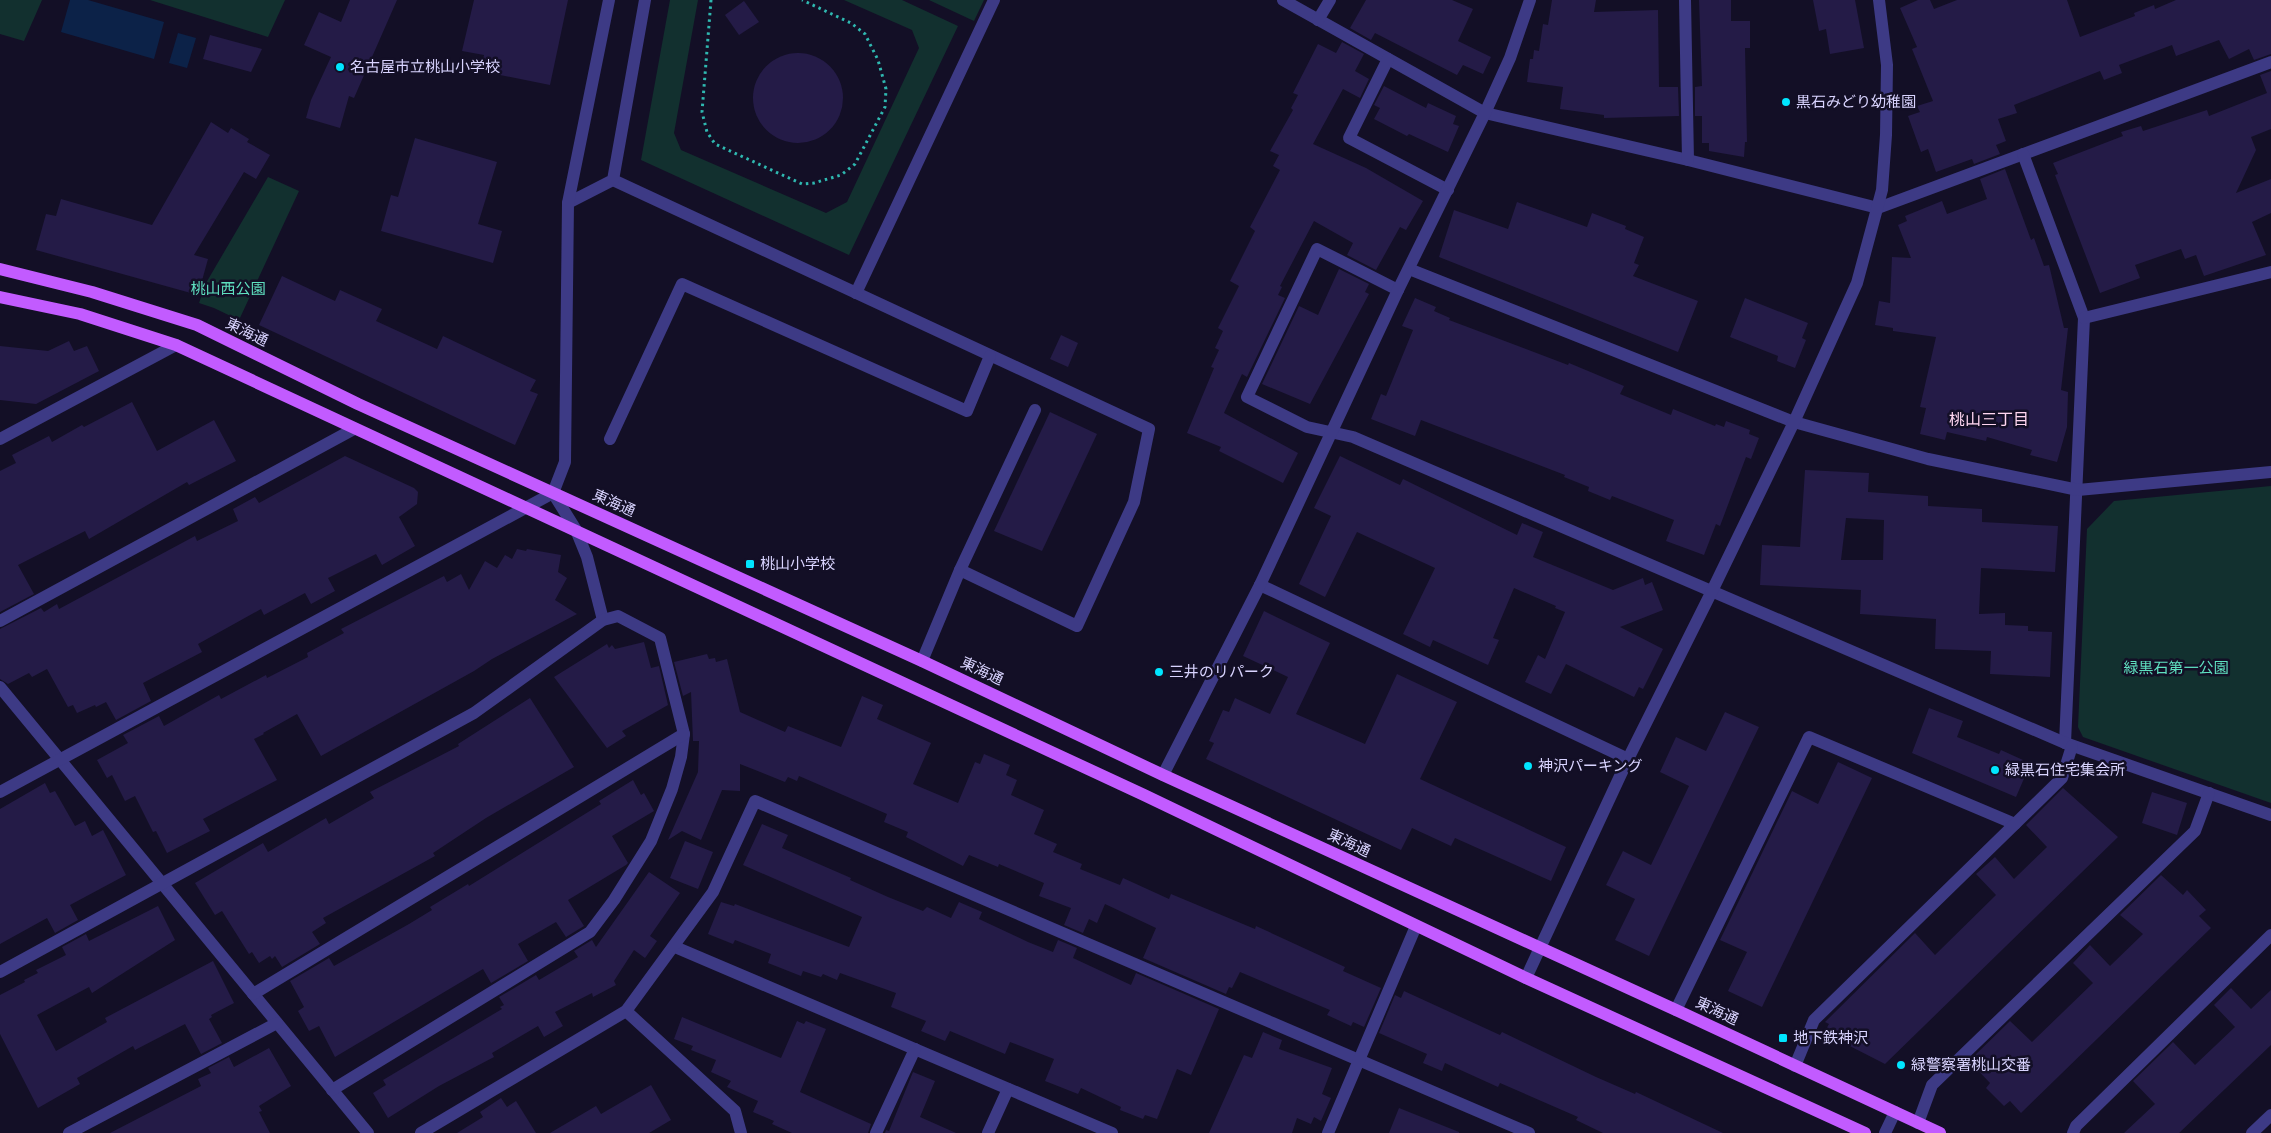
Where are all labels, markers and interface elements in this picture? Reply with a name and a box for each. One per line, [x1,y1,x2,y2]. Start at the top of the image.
place label: 名古屋市立桃山小学校 [350,57,500,77]
marker: 名古屋市立桃山小学校 [334,61,346,73]
place label: 黒石みどり幼稚園 [1796,92,1916,112]
marker: 黒石みどり幼稚園 [1780,96,1792,108]
park label: 桃山西公園 [190,279,266,299]
street label: 東海通 [222,313,272,351]
district label: 桃山三丁目 [1949,409,2029,431]
street label: 東海通 [589,485,639,521]
place label: 桃山小学校 [760,554,835,574]
marker: 桃山小学校 [744,558,756,570]
street label: 東海通 [957,652,1007,690]
park label: 緑黒石第一公園 [2123,658,2229,678]
place label: 三井のリパーク [1169,662,1274,682]
marker: 三井のリパーク [1153,666,1165,678]
place label: 神沢パーキング [1538,756,1643,776]
marker: 神沢パーキング [1522,760,1534,772]
place label: 緑黒石住宅集会所 [2005,760,2125,780]
marker: 緑黒石住宅集会所 [1989,764,2001,776]
street label: 東海通 [1324,824,1374,862]
street label: 東海通 [1692,992,1742,1030]
place label: 地下鉄神沢 [1793,1028,1868,1048]
marker: 地下鉄神沢 [1777,1032,1789,1044]
place label: 緑警察署桃山交番 [1911,1055,2031,1075]
marker: 緑警察署桃山交番 [1895,1059,1907,1071]

